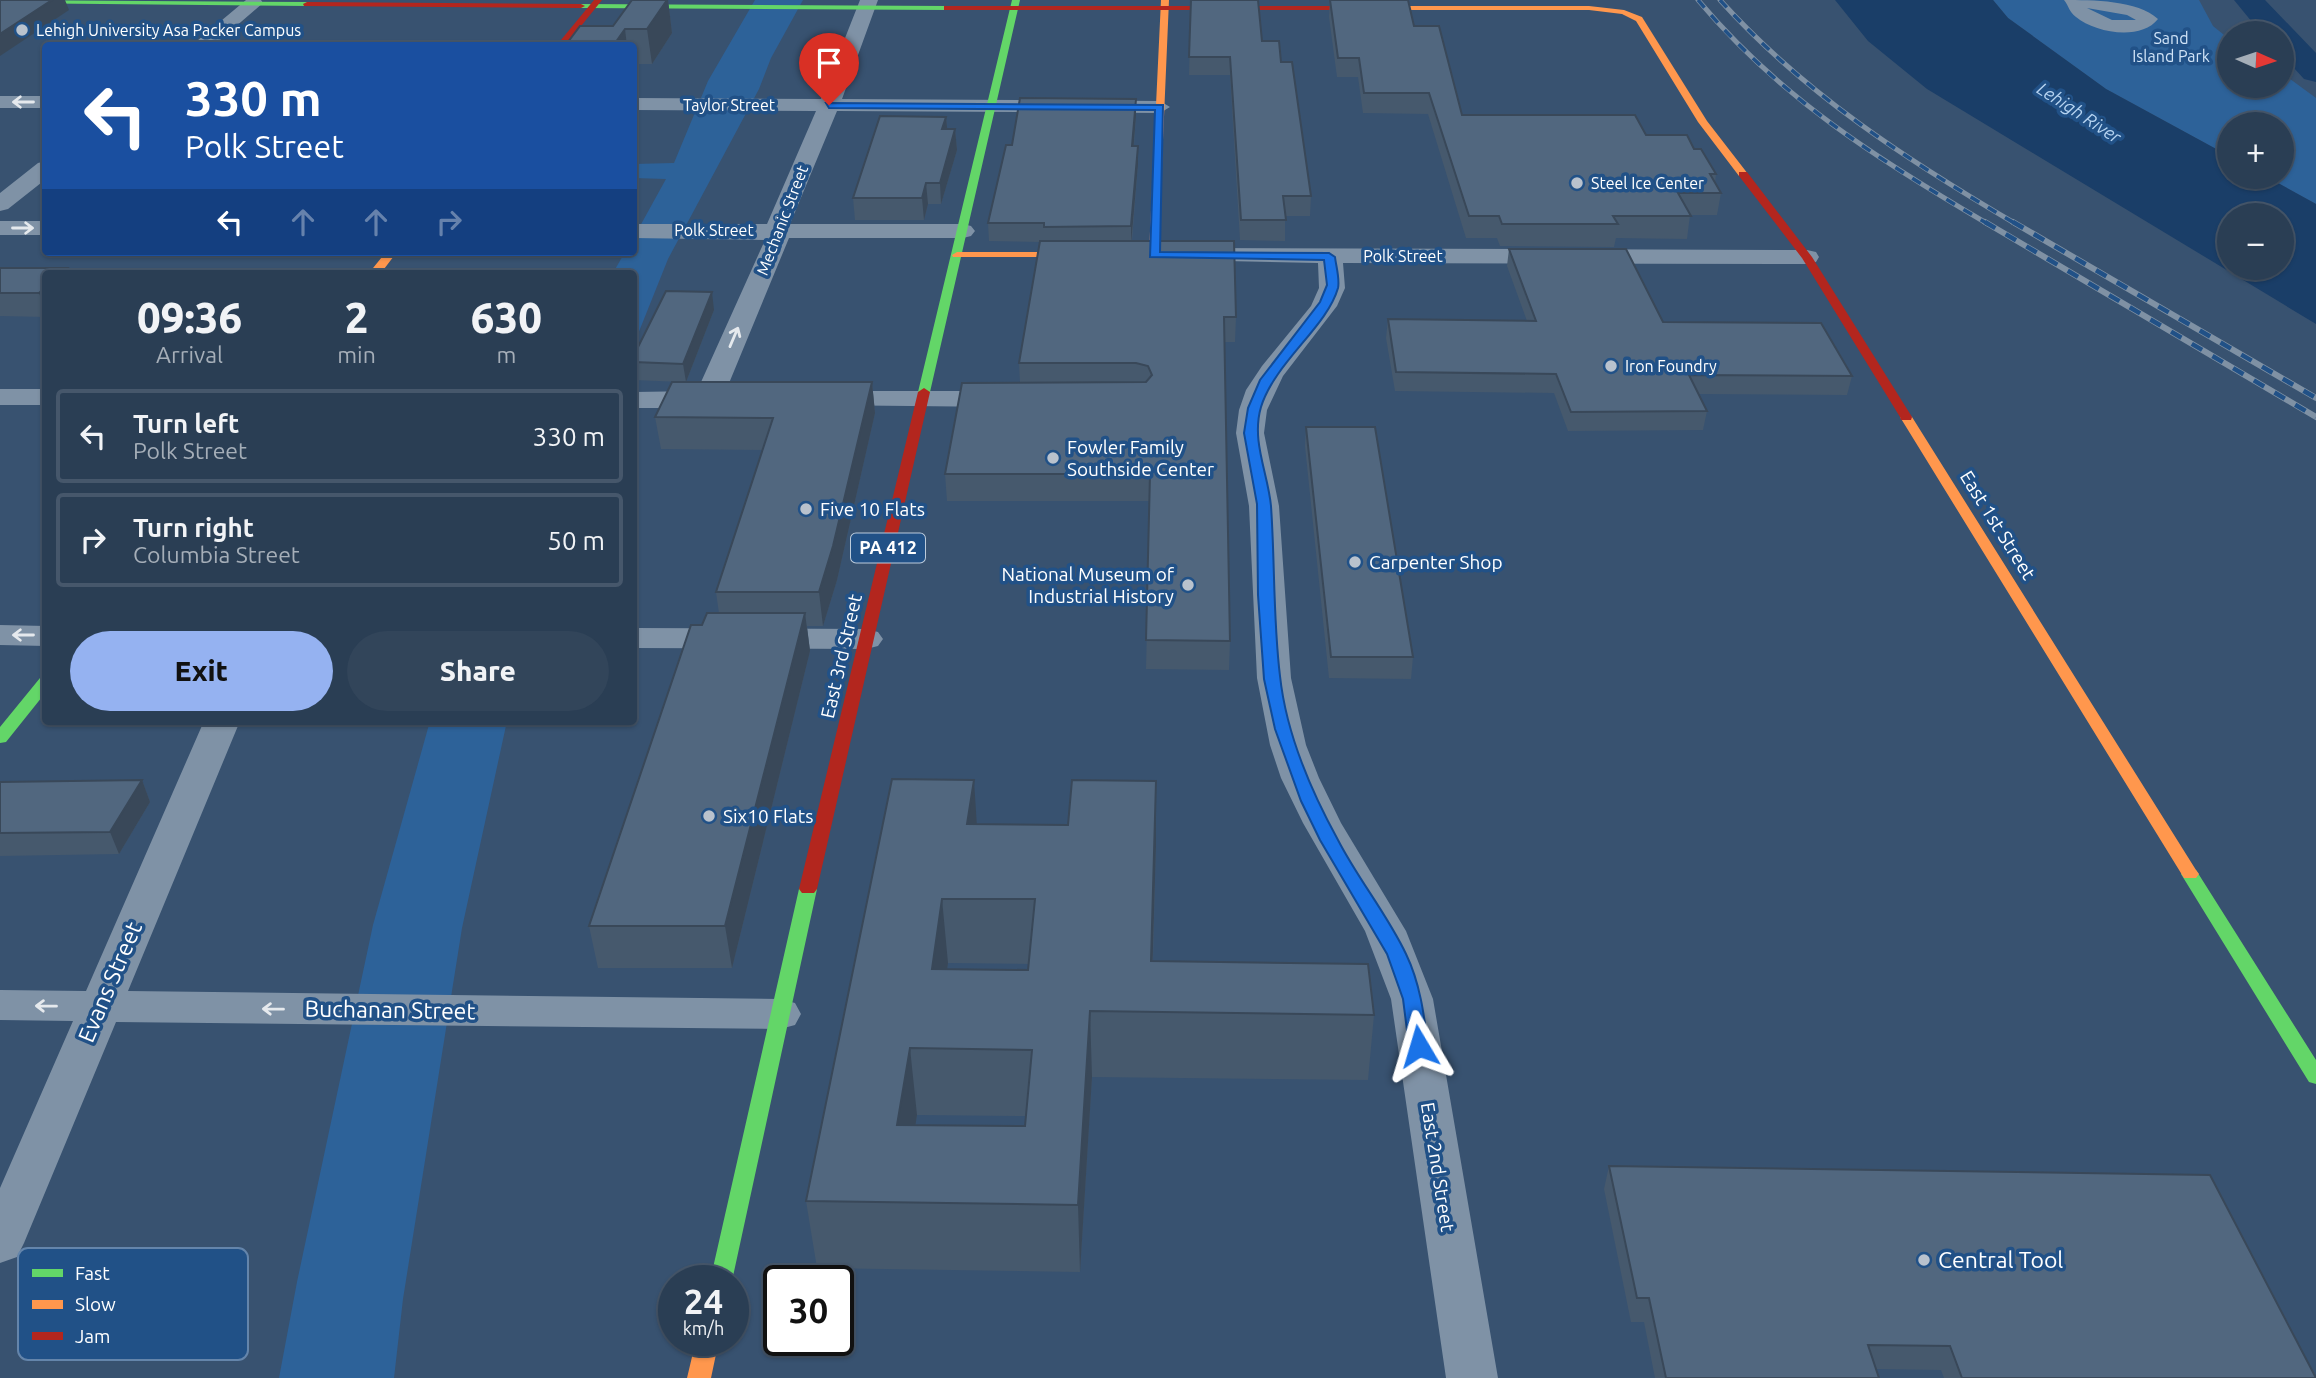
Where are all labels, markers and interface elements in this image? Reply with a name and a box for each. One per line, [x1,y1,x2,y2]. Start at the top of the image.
place label: Lehigh University Asa Packer Campus [36,21,301,39]
north arrow [2217,21,2294,98]
map controls [2217,21,2294,280]
marker: Lehigh University Asa Packer Campus [14,22,30,38]
park label: Sand Island Park [2132,29,2210,65]
pin [799,33,859,105]
icon: arrive [810,44,848,82]
icon: left [70,70,161,161]
text: 330 m [185,70,322,125]
water label: Lehigh River [2034,78,2126,147]
one-way arrow [12,95,35,109]
street label: Taylor Street [683,96,776,114]
button: + [2217,112,2294,189]
text: Polk Street [185,128,344,164]
street label: Mechanic Street [753,162,812,278]
place label: Steel Ice Center [1591,174,1704,192]
marker: Steel Ice Center [1569,175,1585,191]
icon: left [211,203,249,241]
icon: ahead [284,203,322,241]
icon: ahead [357,203,395,241]
icon: right [430,203,468,241]
button: − [2217,203,2294,280]
one-way arrow [11,221,34,235]
street label: Polk Street [674,221,754,239]
street label: Polk Street [1363,247,1443,265]
text: 09:36 [137,294,242,341]
text: 2 [345,294,368,341]
text: 630 [471,294,542,341]
one-way arrow [728,327,741,348]
text: Arrival [156,342,223,367]
text: min [337,342,376,367]
text: m [496,342,516,367]
place label: Iron Foundry [1625,357,1717,375]
marker: Iron Foundry [1603,358,1619,374]
text: Turn left [133,409,239,438]
icon: left [74,417,112,455]
text: 330 m [533,422,605,451]
place label: Fowler Family Southside Center [1067,436,1214,480]
text: Polk Street [133,438,247,463]
marker: Fowler Family Southside Center [1045,450,1061,466]
street label: East 1st Street [1956,466,2041,584]
place label: Five 10 Flats [820,498,925,520]
marker: Five 10 Flats [798,501,814,517]
text: Turn right [133,513,254,542]
icon: right [74,521,112,559]
text: 50 m [547,526,605,555]
road number: PA 412 [851,534,925,562]
text: Columbia Street [133,542,300,567]
place label: Carpenter Shop [1369,551,1503,573]
marker: Carpenter Shop [1347,554,1363,570]
place label: National Museum of Industrial History [1001,563,1175,607]
marker: National Museum of Industrial History [1180,577,1196,593]
street label: East 3rd Street [816,591,866,720]
one-way arrow [12,629,35,642]
button: Exit [70,631,333,711]
button: Share [347,631,609,711]
place label: Six10 Flats [723,805,813,827]
marker: Six10 Flats [701,808,717,824]
street label: Evans Street [73,918,146,1046]
street label: Buchanan Street [304,996,476,1023]
one-way arrow [35,999,58,1013]
one-way arrow [262,1002,285,1016]
position arrow [1382,1009,1456,1083]
street label: East 2nd Street [1417,1101,1459,1234]
place label: Central Tool [1938,1247,2063,1272]
legend [18,1248,248,1360]
marker: Central Tool [1916,1252,1932,1268]
text: Fast [75,1262,110,1284]
speed limit sign: 30 [763,1265,854,1356]
text: 24 [684,1281,723,1321]
text: Slow [75,1293,116,1315]
text: km/h [683,1318,724,1338]
text: Jam [75,1325,111,1347]

